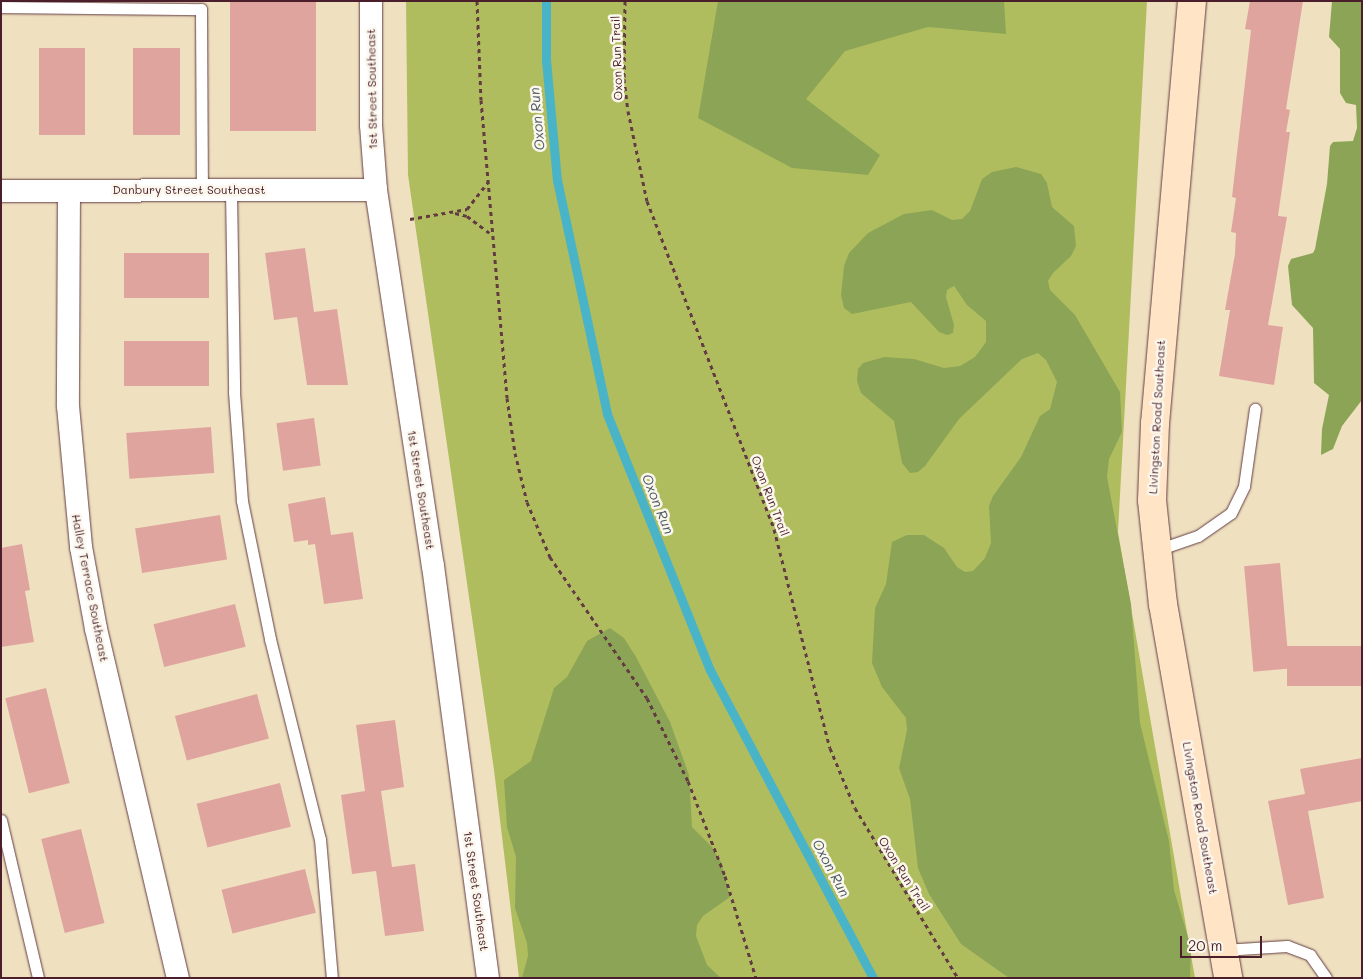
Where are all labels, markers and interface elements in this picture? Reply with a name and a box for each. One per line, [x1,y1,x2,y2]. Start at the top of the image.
street label: Oxon Run Trail [608,15,626,101]
street label: 1st Street Southeast [364,28,380,150]
water label: Oxon Run [526,87,548,151]
street label: Danbury Street Southeast [112,183,266,197]
street label: Livingston Road Southeast [1146,339,1168,495]
street label: 1st Street Southeast [404,429,438,551]
street label: Oxon Run Trail [748,454,792,538]
water label: Oxon Run [638,472,678,536]
street label: Halley Terrace Southeast [69,513,111,663]
street label: Livingston Road Southeast [1179,741,1221,895]
street label: 1st Street Southeast [460,830,492,952]
street label: Oxon Run Trail [875,834,933,914]
water label: Oxon Run [809,836,853,900]
scale bar [1183,926,1266,958]
text: 20 m [1188,935,1222,955]

